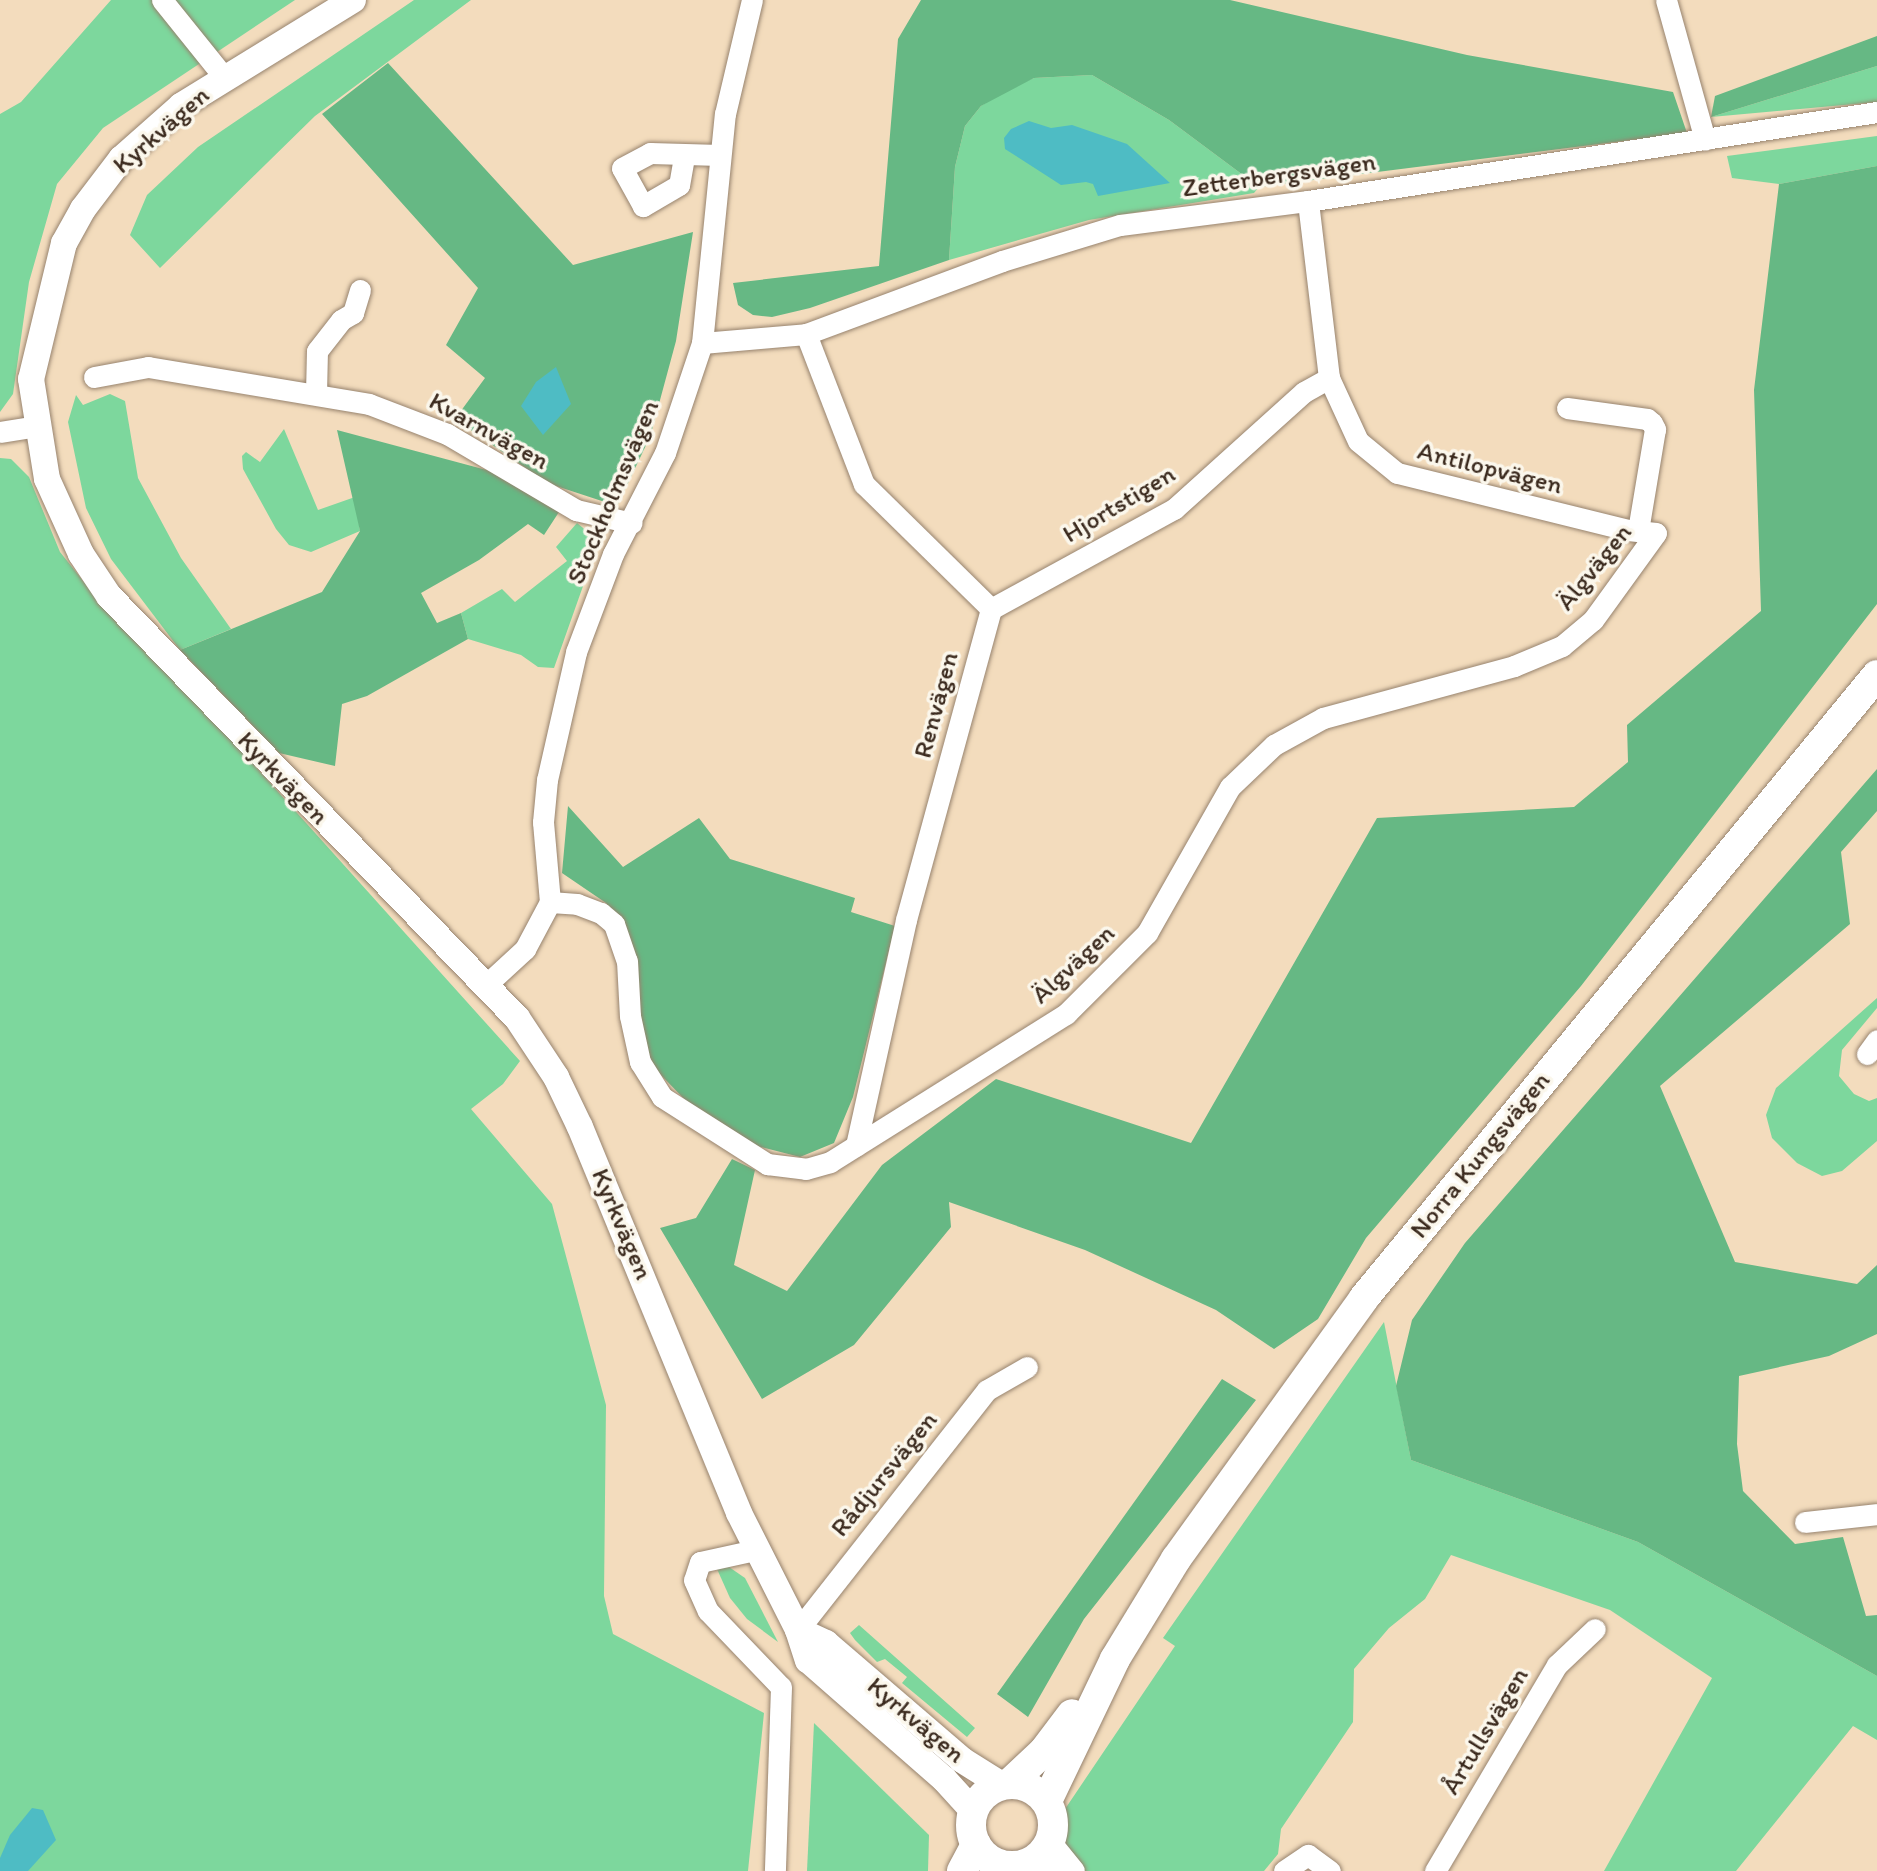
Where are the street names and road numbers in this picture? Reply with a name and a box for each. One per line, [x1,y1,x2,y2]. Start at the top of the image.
street label: Kyrkvägen [106,80,216,180]
street label: Zetterbergsvägen [1180,146,1378,204]
street label: Kvarnvägen [424,385,554,477]
street label: Stockholmsvägen [560,395,666,589]
street label: Antilopvägen [1414,435,1566,501]
street label: Hjortstigen [1057,458,1181,550]
street label: Älgvägen [1550,517,1638,617]
street label: Renvägen [907,649,965,761]
street label: Kyrkvägen [231,725,335,831]
street label: Älgvägen [1025,918,1121,1010]
street label: Norra Kungsvägen [1403,1065,1557,1245]
street label: Kyrkvägen [585,1164,659,1284]
street label: Rådjursvägen [824,1405,944,1543]
street label: Årtullsvägen [1435,1662,1535,1800]
street label: Kyrkvägen [861,1670,971,1770]

